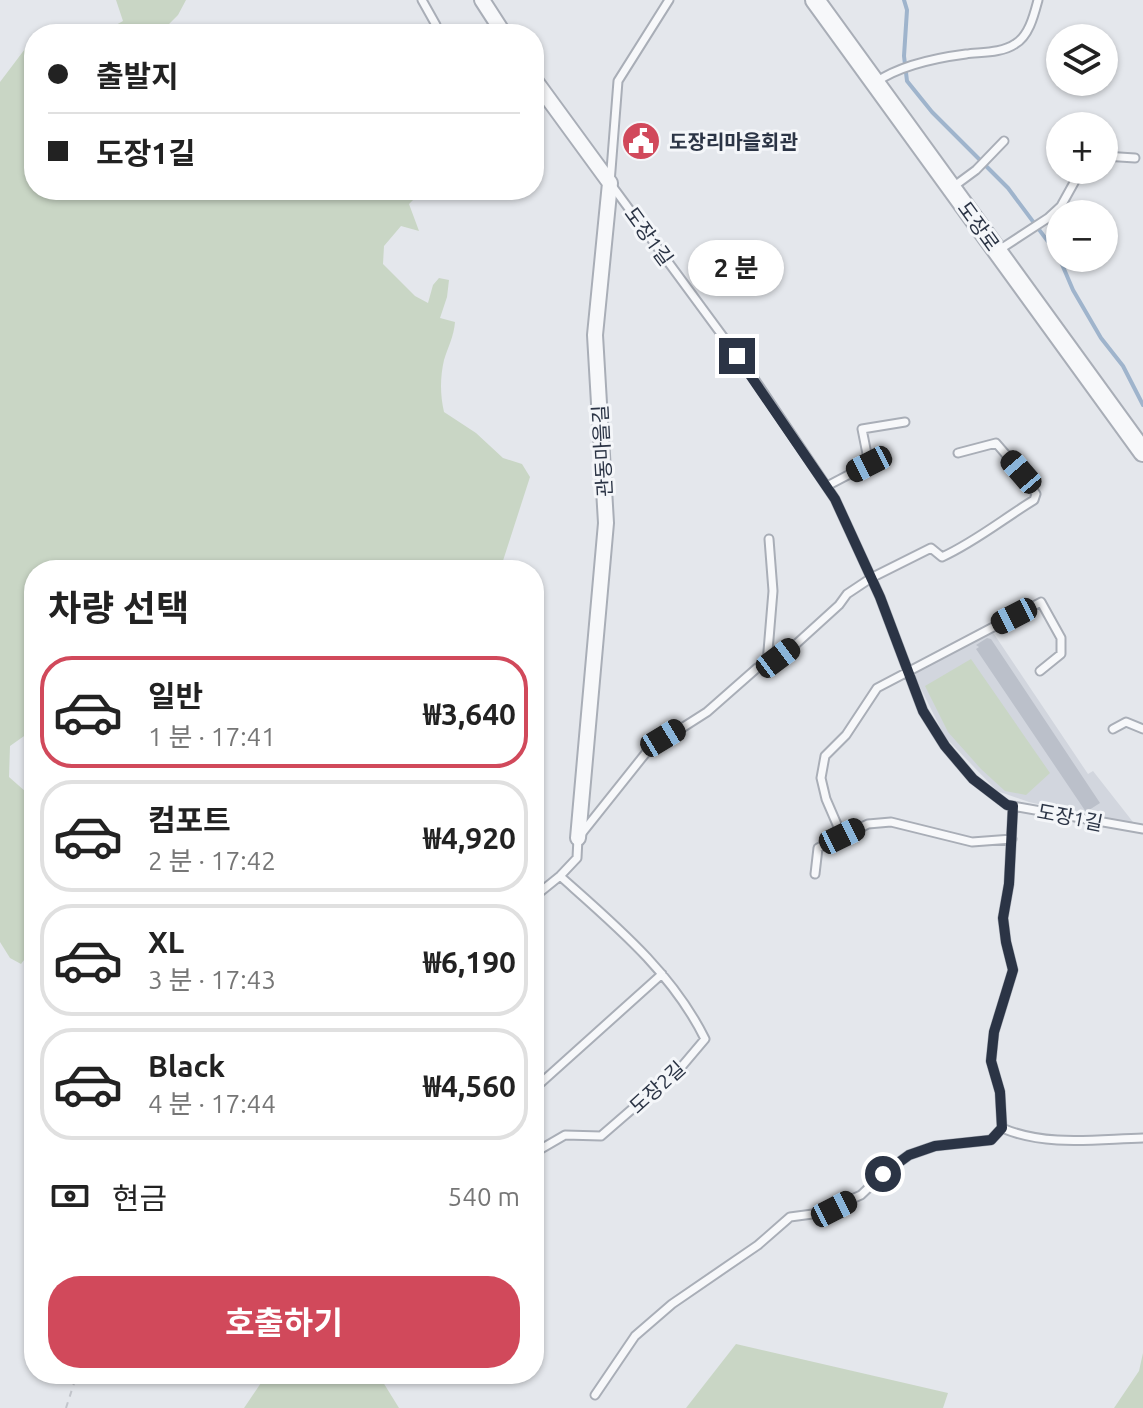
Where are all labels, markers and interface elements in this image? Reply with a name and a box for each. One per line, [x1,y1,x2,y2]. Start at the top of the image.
map controls [1046,24,1118,272]
button: layers [1046,24,1118,96]
text: 출발지 [96,59,179,93]
button: + [1046,112,1118,184]
public building icon: 도장리마을회관 [620,120,662,162]
place label: 도장리마을회관 [669,130,798,153]
text: 도장1길 [96,136,196,170]
street label: 도장로 [953,197,1005,255]
button: − [1046,200,1118,272]
street label: 도장1길 [620,202,678,270]
callout: 2 분 [689,240,785,296]
text: 2 분 [714,253,758,282]
route end [719,338,755,374]
street label: 관동마을길 [588,404,616,498]
car [842,442,896,486]
car [996,446,1046,498]
text: 차량 선택 [48,587,189,628]
car [987,594,1041,638]
car [752,634,804,682]
icon: car [52,676,124,748]
text: 일반 [148,679,203,713]
text: ₩3,640 [423,697,516,731]
car [636,715,690,761]
text: 1 분 · 17:41 [148,722,276,751]
street label: 도장1길 [1035,799,1105,835]
icon: car [52,800,124,872]
text: 컴포트 [148,803,231,837]
car [815,815,869,857]
text: ₩4,920 [423,821,516,855]
text: 2 분 · 17:42 [148,846,276,875]
icon: car [52,924,124,996]
text: XL [148,925,184,959]
text: ₩6,190 [423,945,516,979]
text: 3 분 · 17:43 [148,965,276,994]
icon: car [52,1048,124,1120]
text: Black [148,1049,225,1083]
street label: 도장2길 [625,1056,689,1118]
text: ₩4,560 [423,1069,516,1103]
text: 4 분 · 17:44 [148,1089,276,1118]
route start [865,1156,901,1192]
icon: cash [48,1174,92,1218]
text: 현금 [112,1181,167,1215]
text: 540 m [448,1182,520,1211]
car [807,1187,861,1231]
button: 호출하기 [48,1276,520,1368]

